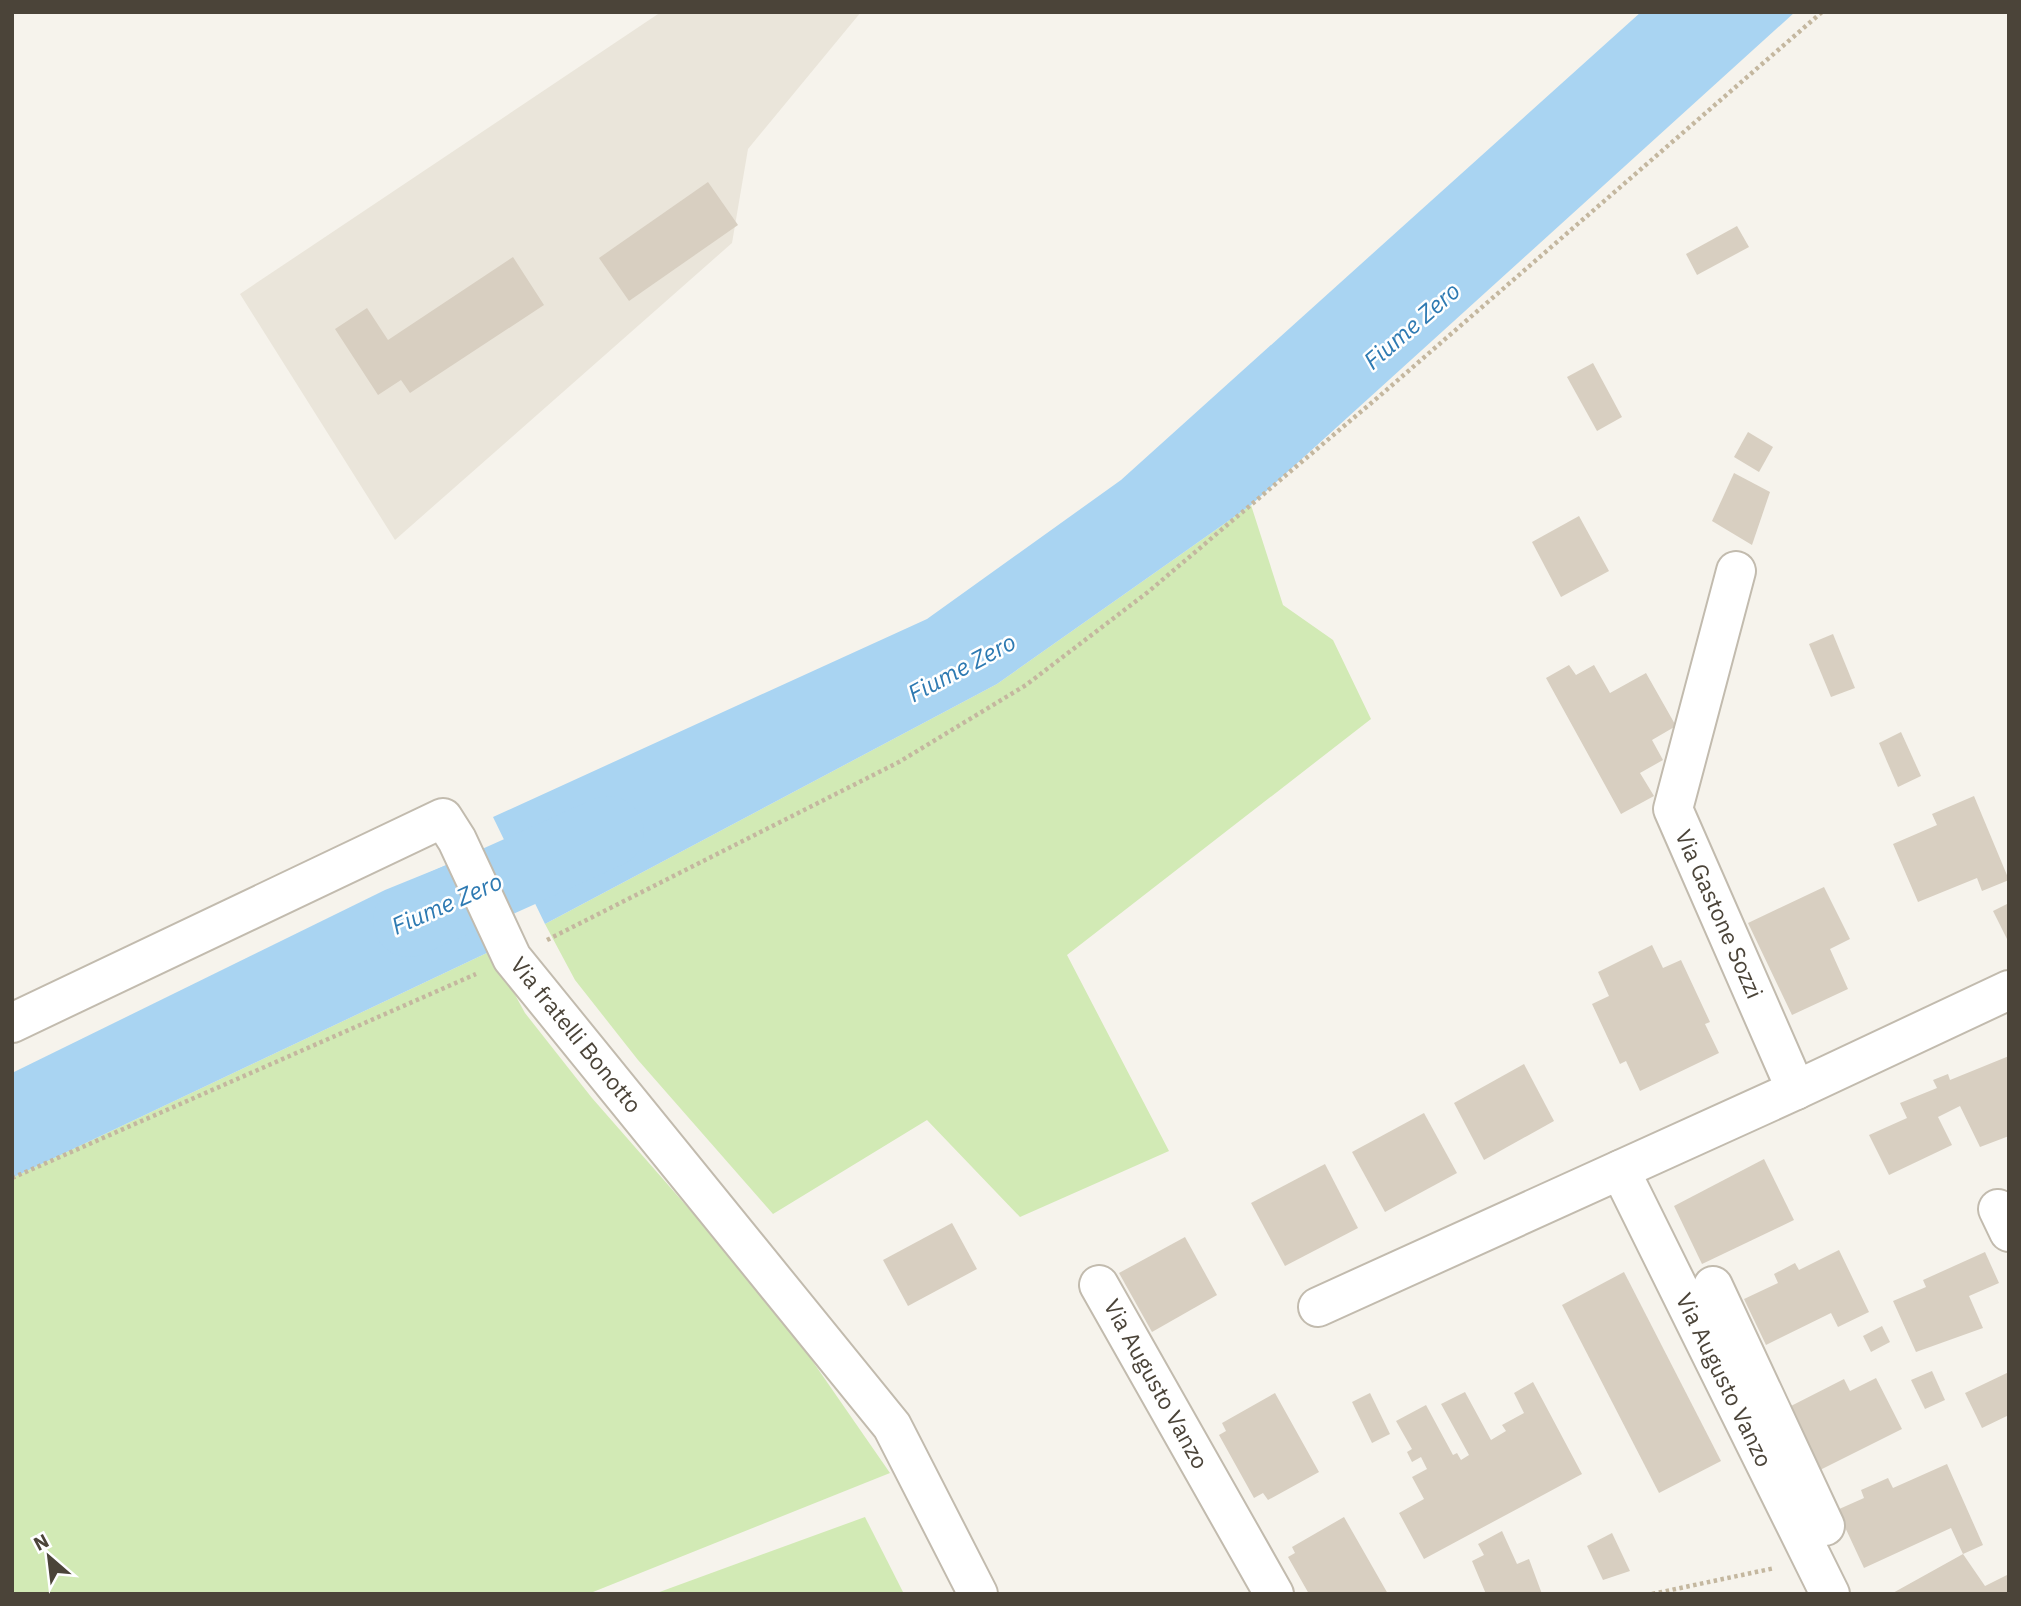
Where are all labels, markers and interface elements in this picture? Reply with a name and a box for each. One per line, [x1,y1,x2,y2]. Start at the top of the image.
water label: Fiume Zero [1356,274,1466,376]
water label: Fiume Zero [902,625,1021,709]
street label: Via Gastone Sozzi [1669,824,1771,1003]
water label: Fiume Zero [386,864,507,942]
street label: Via fratelli Bonotto [505,950,649,1119]
street label: Via Augusto Vanzo [1670,1288,1780,1471]
street label: Via Augusto Vanzo [1098,1293,1216,1474]
north arrow [14,1522,84,1592]
text: N [29,1528,53,1556]

